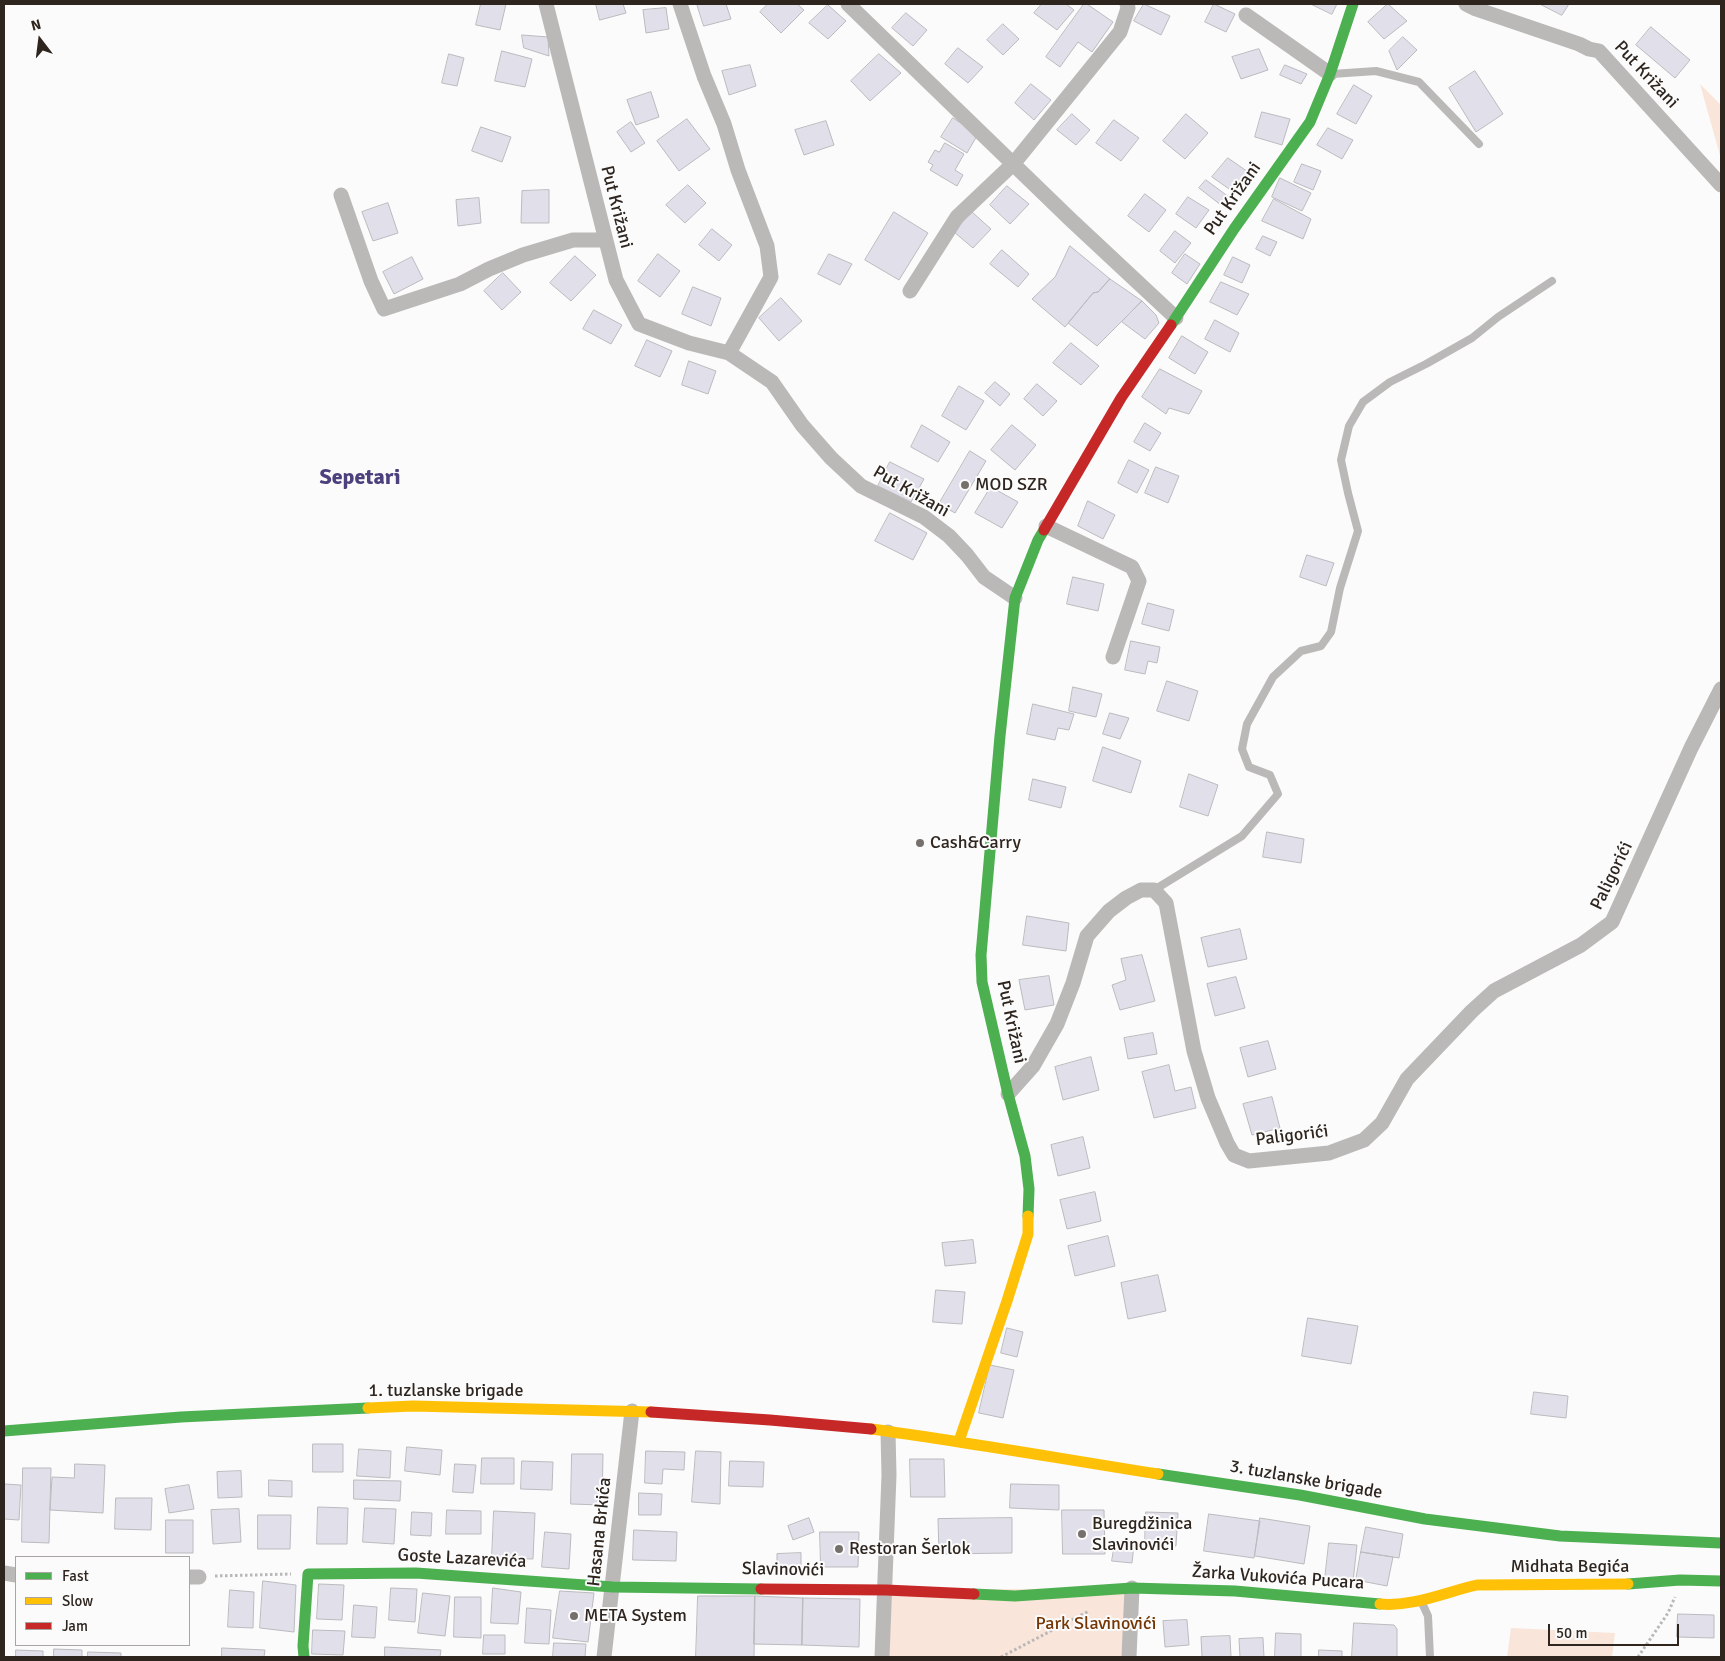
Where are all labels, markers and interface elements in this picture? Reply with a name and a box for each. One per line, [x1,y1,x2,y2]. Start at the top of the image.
north arrow [15,15,65,65]
text: N [29,16,43,35]
street label: Put Križani [1609,37,1683,113]
street label: Put Križani [1200,158,1266,240]
street label: Put Križani [595,163,637,251]
street label: Put Križani [869,462,953,522]
district label: Sepetari [319,465,401,491]
place label: MOD SZR [975,474,1048,496]
marker: MOD SZR [959,479,971,491]
place label: Cash&Carry [930,832,1021,854]
marker: Cash&Carry [914,837,926,849]
street label: Paligorići [1586,838,1638,914]
street label: Put Križani [992,978,1030,1066]
street label: Paligorići [1254,1121,1330,1151]
street label: 1. tuzlanske brigade [369,1380,523,1402]
street label: 3. tuzlanske brigade [1228,1456,1384,1504]
street label: Hasana Brkića [584,1476,616,1588]
place label: Buregdžinica Slavinovići [1092,1513,1192,1556]
marker: Buregdžinica Slavinovići [1076,1528,1088,1540]
place label: Restoran Šerlok [849,1538,970,1560]
marker: Restoran Šerlok [833,1543,845,1555]
street label: Goste Lazarevića [397,1545,527,1573]
legend [15,1556,190,1646]
street label: Midhata Begića [1511,1556,1629,1578]
street label: Slavinovići [742,1558,824,1582]
street label: Žarka Vukovića Pucara [1191,1561,1365,1595]
text: Fast [62,1567,89,1585]
text: Slow [62,1592,93,1610]
place label: META System [584,1605,687,1627]
marker: META System [568,1610,580,1622]
park label: Park Slavinovići [1036,1613,1156,1635]
scale bar [1550,1614,1681,1646]
text: Jam [62,1617,88,1635]
text: 50 m [1556,1624,1587,1642]

